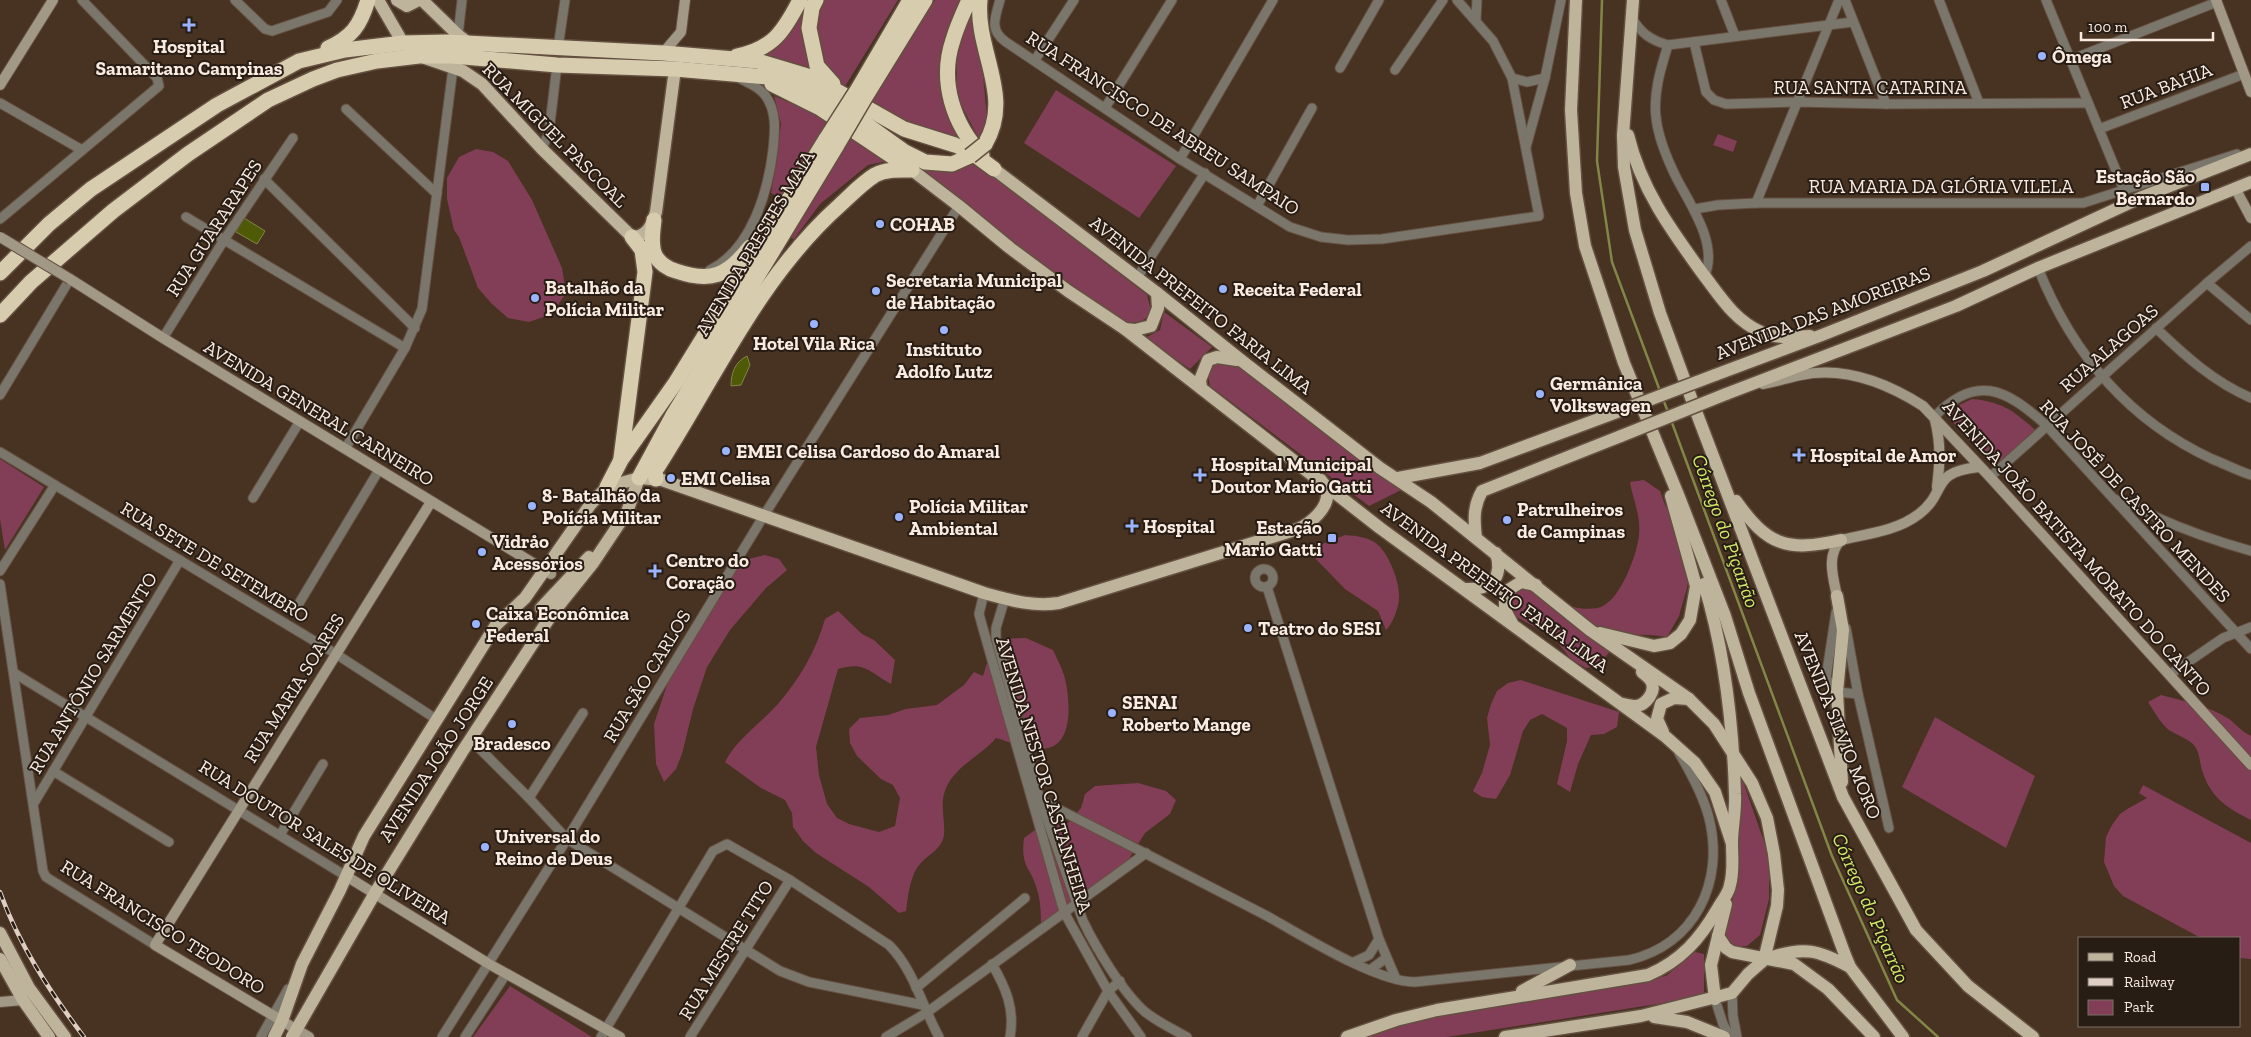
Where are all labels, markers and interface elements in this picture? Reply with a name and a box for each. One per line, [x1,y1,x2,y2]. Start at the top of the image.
scale bar [2081,10,2214,42]
marker: Hospital Samaritano Campinas [182,18,196,32]
text: 100 m [2088,18,2127,36]
street label: RUA FRANCISCO DE ABREU SAMPAIO [1022,26,1304,220]
place label: Hospital Samaritano Campinas [95,35,283,80]
place label: Ômega [2052,45,2112,68]
marker: Ômega [2036,50,2048,62]
street label: RUA MIGUEL PASCOAL [478,58,633,213]
street label: RUA BAHIA [2117,58,2216,114]
street label: RUA SANTA CATARINA [1773,76,1967,99]
street label: AVENIDA PRESTES MAIA [691,146,820,340]
street label: RUA GUARARAPES [161,155,267,301]
place label: Estação São Bernardo [2096,165,2195,210]
street label: RUA MARIA DA GLÓRIA VILELA [1809,175,2074,198]
marker: Estação São Bernardo [2199,181,2211,193]
street label: AVENIDA PREFEITO FARIA LIMA [1085,211,1317,400]
place label: COHAB [890,213,955,236]
marker: COHAB [874,218,886,230]
street label: AVENIDA DAS AMOREIRAS [1712,261,1934,365]
place label: Secretaria Municipal de Habitação [886,269,1063,314]
place label: Batalhão da Polícia Militar [545,276,665,321]
place label: Receita Federal [1233,278,1362,301]
marker: Receita Federal [1217,283,1229,295]
marker: Secretaria Municipal de Habitação [870,285,882,297]
marker: Batalhão da Polícia Militar [529,292,541,304]
street label: RUA ALAGOAS [2055,299,2163,397]
marker: Hotel Vila Rica [808,318,820,330]
marker: Instituto Adolfo Lutz [938,324,950,336]
place label: Hotel Vila Rica [753,332,875,355]
street label: AVENIDA GENERAL CARNEIRO [200,335,438,491]
place label: Instituto Adolfo Lutz [895,338,993,383]
place label: Germânica Volkswagen [1550,372,1652,417]
marker: Germânica Volkswagen [1534,388,1546,400]
street label: AVENIDA JOÃO BATISTA MORATO DO CANTO [1938,395,2216,701]
street label: RUA JOSÉ DE CASTRO MENDES [2035,395,2235,607]
place label: EMEI Celisa Cardoso do Amaral [736,440,1001,463]
place label: Hospital de Amor [1810,444,1957,467]
marker: EMEI Celisa Cardoso do Amaral [720,445,732,457]
marker: Hospital de Amor [1792,448,1806,462]
water label: Córrego do Piçarrão [1687,451,1765,611]
place label: Hospital Municipal Doutor Mario Gatti [1211,453,1372,498]
place label: EMI Celisa [681,467,771,490]
marker: Hospital Municipal Doutor Mario Gatti [1193,468,1207,482]
marker: EMI Celisa [665,472,677,484]
place label: 8- Batalhão da Polícia Militar [542,484,662,529]
place label: Polícia Militar Ambiental [909,495,1029,540]
street label: RUA SETE DE SETEMBRO [117,497,313,627]
street label: AVENIDA PREFEITO FARIA LIMA [1376,497,1614,678]
place label: Patrulheiros de Campinas [1517,498,1625,543]
marker: 8- Batalhão da Polícia Militar [526,500,538,512]
marker: Polícia Militar Ambiental [893,511,905,523]
marker: Patrulheiros de Campinas [1501,514,1513,526]
place label: Hospital [1143,515,1215,538]
place label: Estação Mario Gatti [1225,516,1322,561]
marker: Hospital [1125,519,1139,533]
place label: Vidråo Acessórios [492,530,583,575]
marker: Estação Mario Gatti [1326,532,1338,544]
marker: Vidråo Acessórios [476,546,488,558]
place label: Centro do Coração [666,549,749,594]
marker: Centro do Coração [648,564,662,578]
street label: RUA ANTÔNIO SARMENTO [24,568,162,778]
place label: Caixa Econômica Federal [486,602,630,647]
street label: RUA SÃO CARLOS [598,606,696,746]
street label: RUA MARIA SOARES [239,609,349,767]
place label: Teatro do SESI [1258,617,1381,640]
marker: Caixa Econômica Federal [470,618,482,630]
marker: Teatro do SESI [1242,622,1254,634]
street label: AVENIDA SILVIO MORO [1790,628,1886,822]
street label: AVENIDA NESTOR CASTANHEIRA [991,634,1097,917]
street label: AVENIDA JOÃO JORGE [374,672,498,846]
place label: SENAI Roberto Mange [1122,691,1251,736]
marker: SENAI Roberto Mange [1106,707,1118,719]
marker: Bradesco [506,718,518,730]
place label: Bradesco [473,732,551,755]
street label: RUA DOUTOR SALES DE OLIVEIRA [195,755,456,930]
place label: Universal do Reino de Deus [495,825,613,870]
water label: Córrego do Piçarrão [1827,829,1915,987]
marker: Universal do Reino de Deus [479,841,491,853]
street label: RUA FRANCISCO TEODORO [57,855,269,999]
street label: RUA MESTRE TITO [674,876,778,1024]
legend [2078,937,2241,1027]
text: Road [2124,948,2157,966]
text: Railway [2124,973,2175,991]
text: Park [2124,998,2154,1016]

